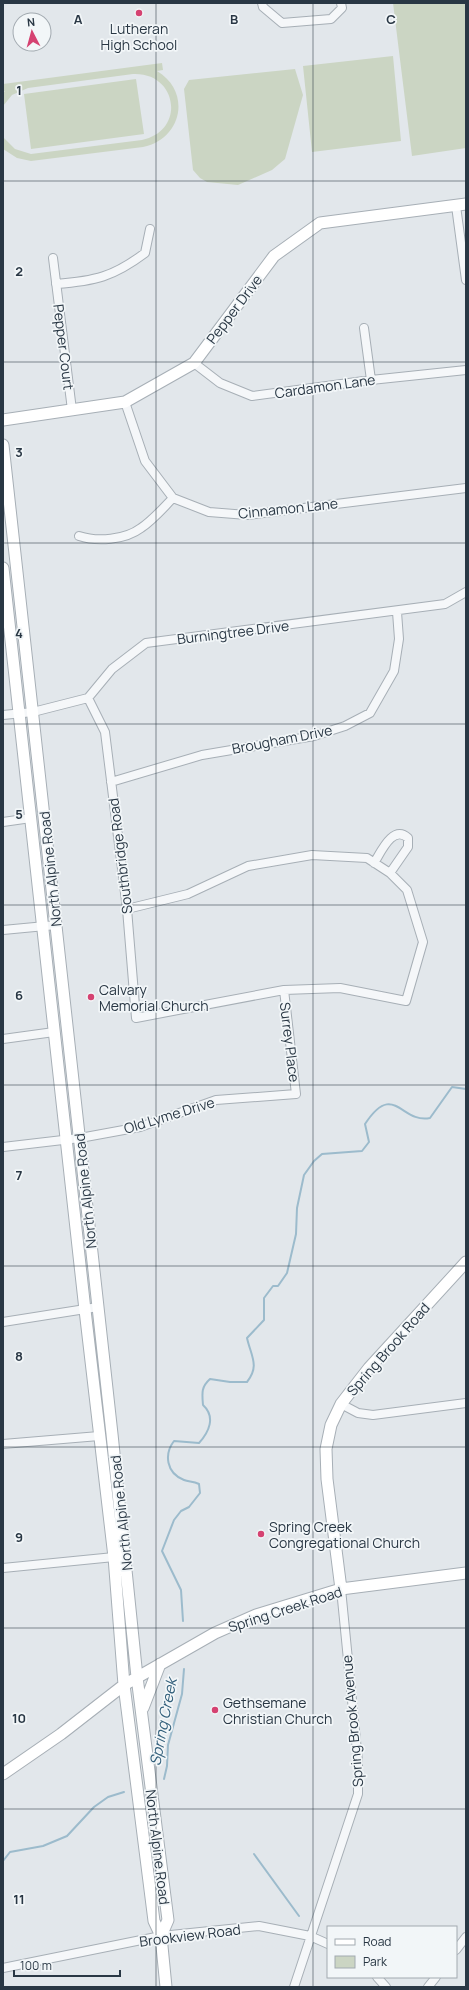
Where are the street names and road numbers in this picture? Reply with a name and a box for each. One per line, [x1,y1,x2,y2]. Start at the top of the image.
street label: Pepper Drive [202,271,266,347]
street label: Pepper Court [49,303,79,391]
street label: Cardamon Lane [273,370,377,402]
street label: Cinnamon Lane [237,493,339,523]
street label: Burningtree Drive [176,616,290,648]
street label: Brougham Drive [230,720,334,758]
street label: Southbridge Road [103,797,137,915]
street label: North Alpine Road [35,810,65,928]
street label: Surrey Place [276,1001,304,1083]
street label: Old Lyme Drive [121,1092,217,1138]
street label: North Alpine Road [70,1132,100,1250]
street label: Spring Brook Road [342,1298,434,1400]
street label: North Alpine Road [106,1454,136,1572]
street label: Spring Creek Road [226,1582,344,1636]
street label: Spring Brook Avenue [337,1654,367,1788]
street label: North Alpine Road [142,1788,174,1906]
street label: Brookview Road [138,1919,242,1951]

